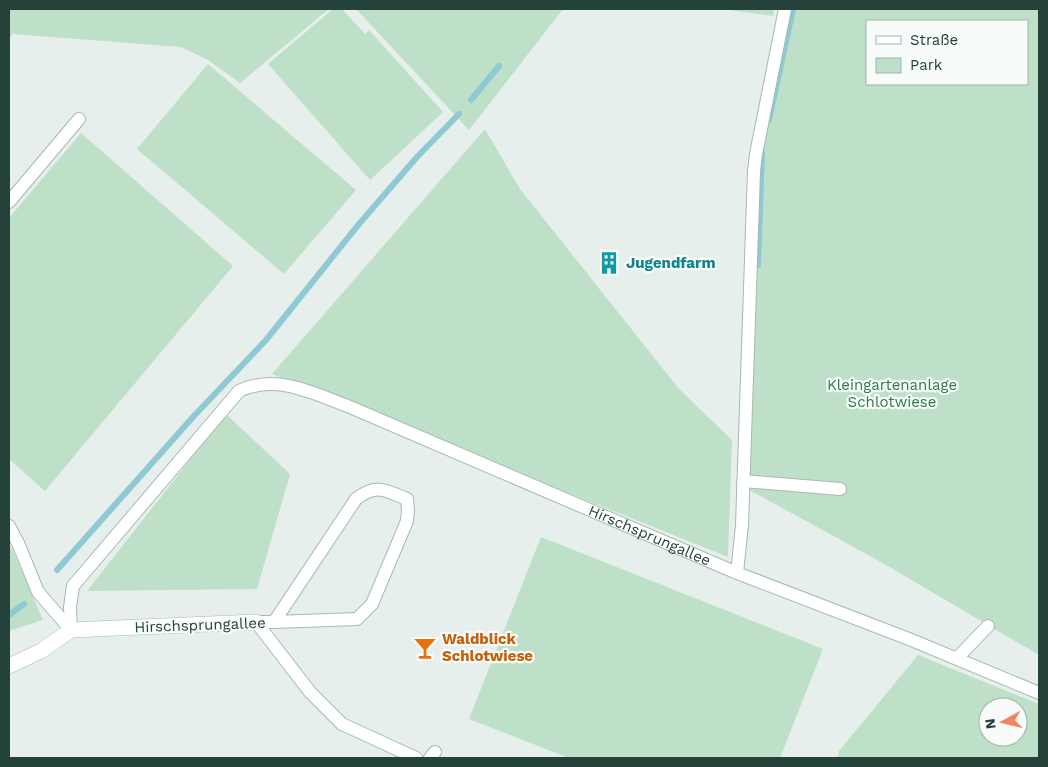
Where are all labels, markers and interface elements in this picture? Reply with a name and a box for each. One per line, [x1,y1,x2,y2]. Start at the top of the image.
legend [866,20,1028,85]
text: Straße [910,31,958,49]
text: Park [910,56,943,74]
building icon: Jugendfarm [596,250,622,276]
place label: Jugendfarm [626,254,716,272]
park label: Kleingartenanlage Schlotwiese [827,376,957,411]
street label: Hirschsprungallee [586,501,713,570]
street label: Hirschsprungallee [134,614,266,636]
place label: Waldblick Schlotwiese [442,630,533,665]
bar icon: Waldblick Schlotwiese [412,635,438,661]
north arrow [978,697,1028,747]
text: N [981,718,999,730]

